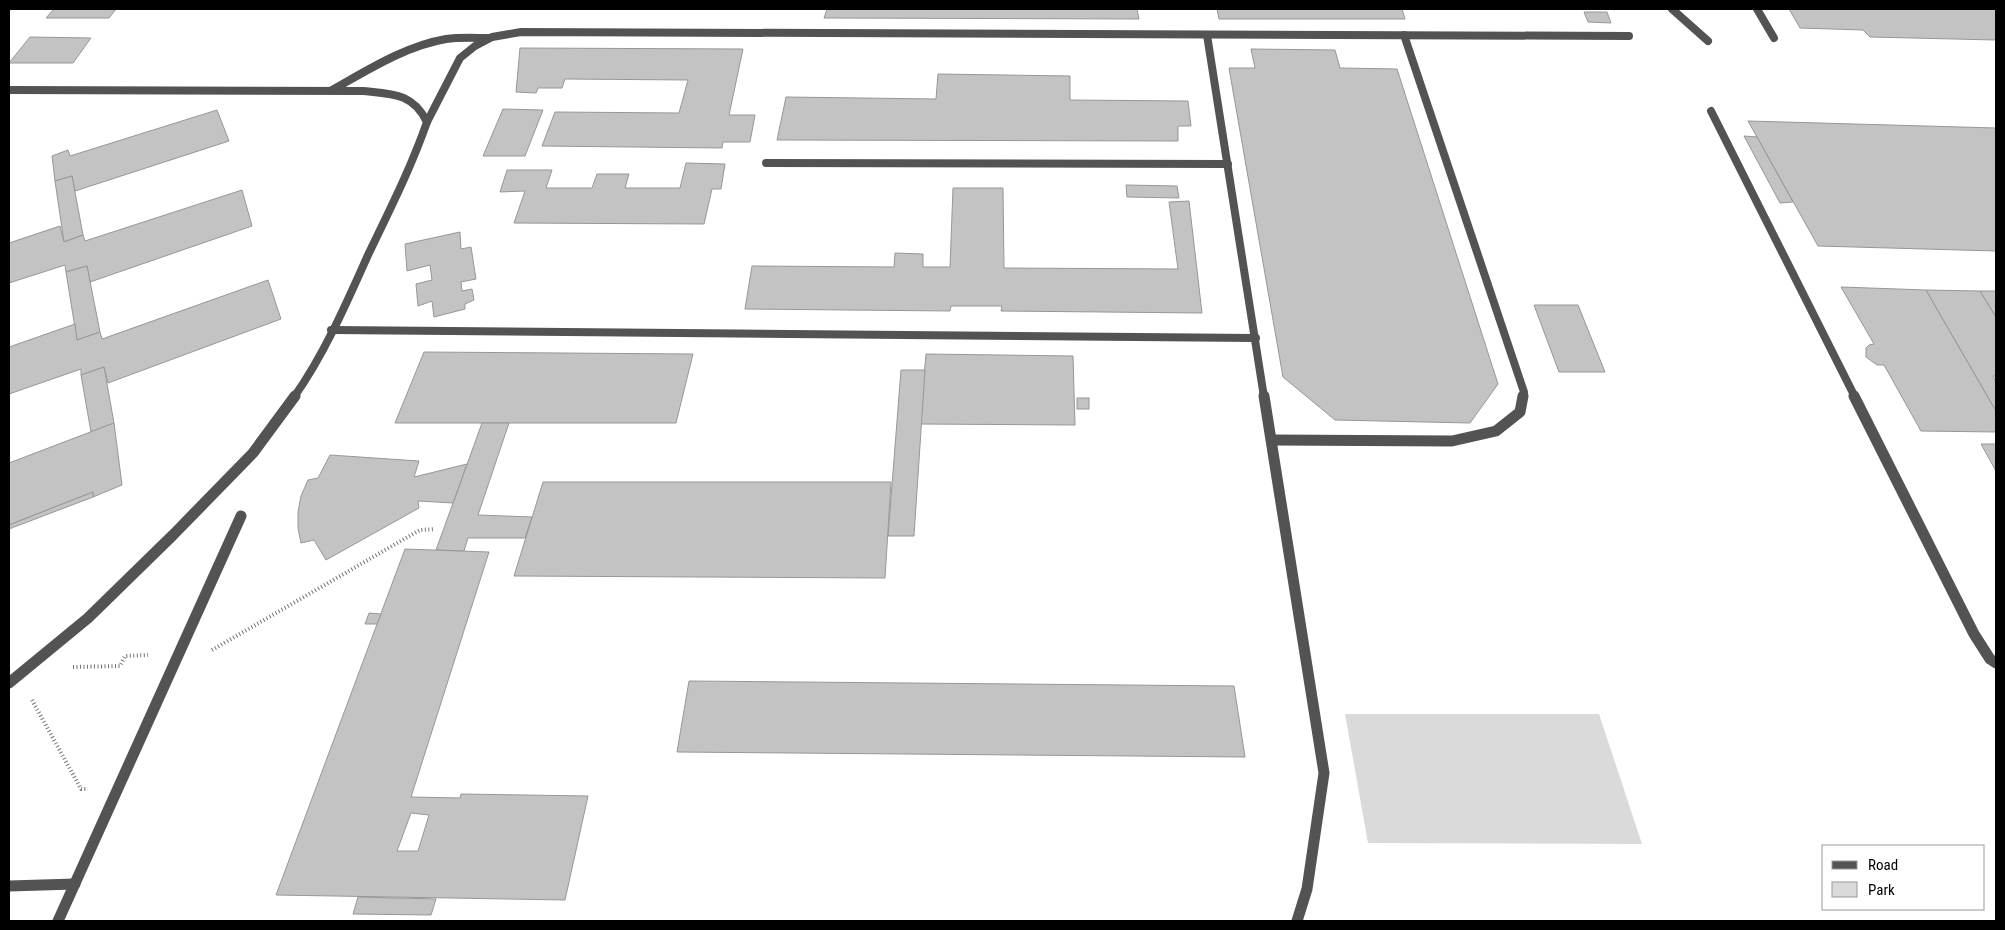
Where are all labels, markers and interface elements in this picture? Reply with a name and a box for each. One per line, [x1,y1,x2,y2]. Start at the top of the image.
legend [1822,845,1985,910]
text: Road [1868,856,1898,874]
text: Park [1868,881,1895,899]

